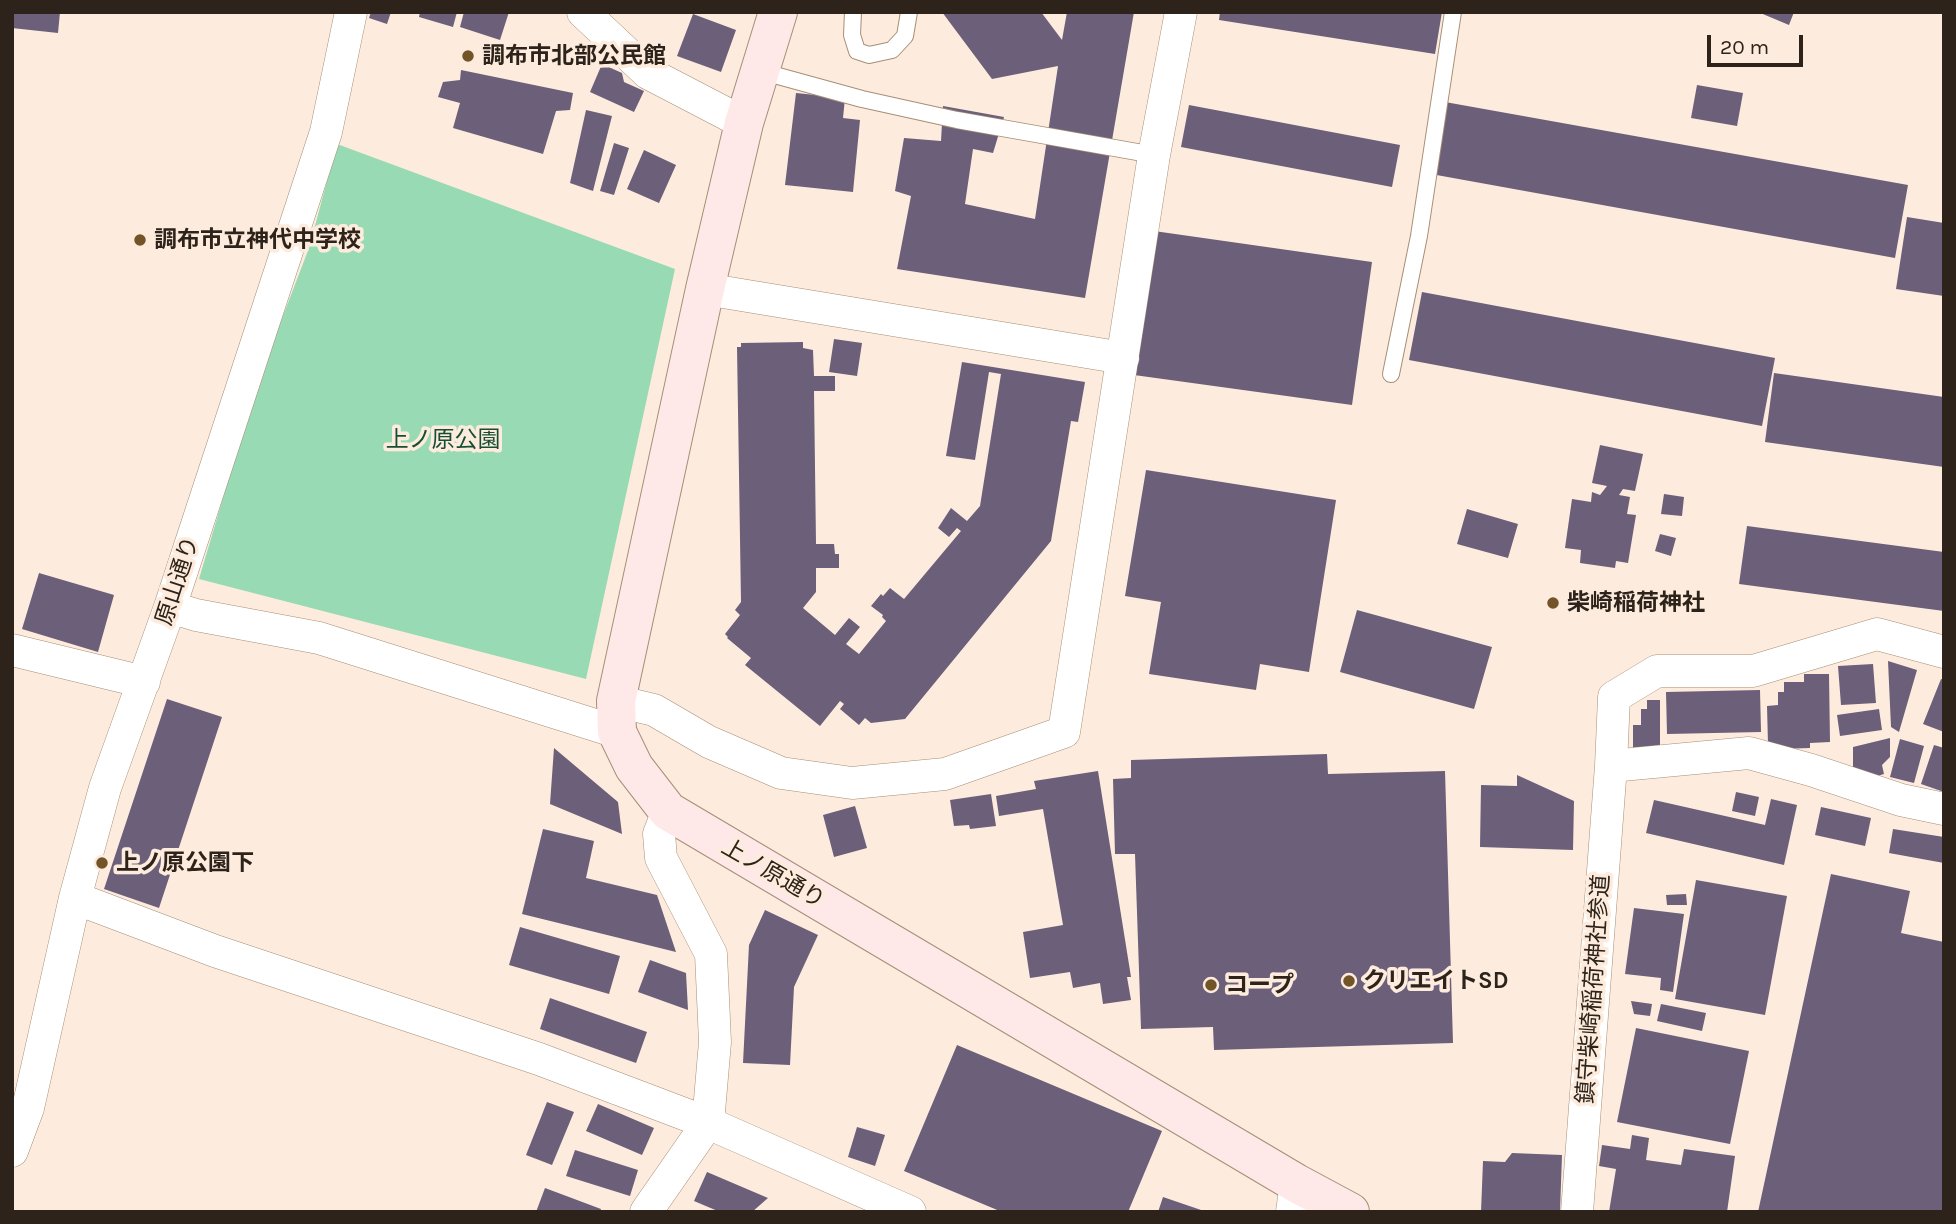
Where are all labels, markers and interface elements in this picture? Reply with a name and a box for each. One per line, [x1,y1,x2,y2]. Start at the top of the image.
scale bar [1711,21,1807,65]
text: 20 m [1720,35,1769,59]
place label: 調布市北部公民館 [482,42,666,70]
marker: 調布市北部公民館 [460,48,476,64]
place label: 調布市立神代中学校 [154,226,361,254]
marker: 調布市立神代中学校 [132,232,148,248]
park label: 上ノ原公園 [386,426,500,454]
street label: 原山通り [151,533,205,629]
place label: 柴崎稲荷神社 [1567,589,1705,617]
marker: 柴崎稲荷神社 [1545,595,1561,611]
street label: 上ノ原通り [716,833,830,915]
place label: 上ノ原公園下 [116,849,254,877]
marker: 上ノ原公園下 [94,855,110,871]
street label: 鎮守柴崎稲荷神社参道 [1572,873,1616,1105]
place label: クリエイトSD [1363,967,1508,995]
place label: コープ [1225,971,1294,999]
marker: クリエイトSD [1341,973,1357,989]
marker: コープ [1203,977,1219,993]

